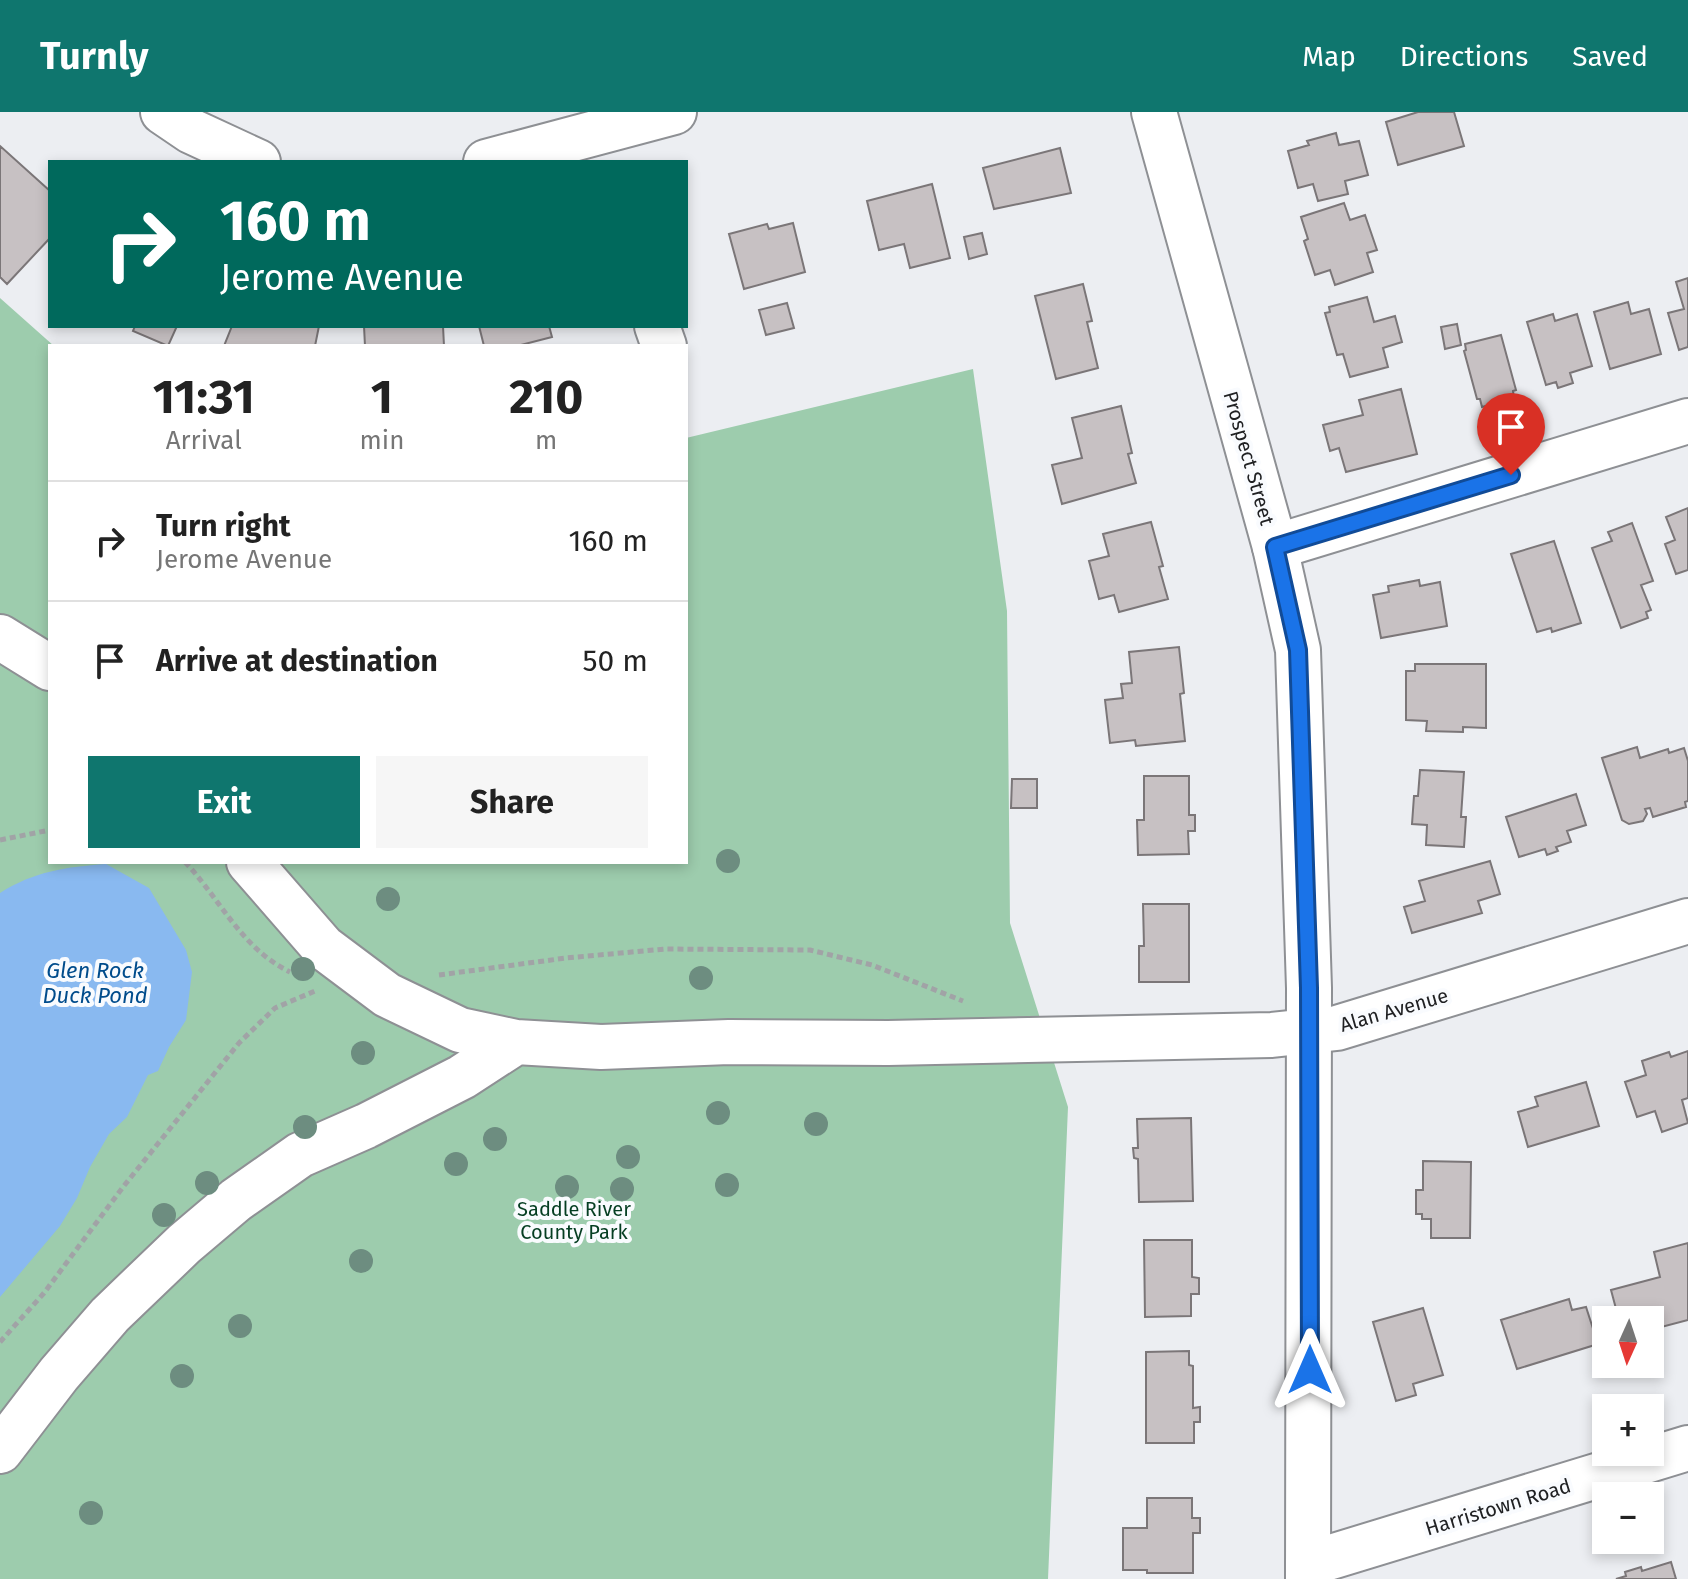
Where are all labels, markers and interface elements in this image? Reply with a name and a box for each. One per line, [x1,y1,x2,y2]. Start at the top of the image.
text: Turnly [40,33,149,79]
text: Map [1302,40,1356,73]
text: Directions [1400,40,1528,73]
text: Saved [1572,40,1648,73]
text: 160 m [220,188,371,255]
icon: right [88,192,192,296]
text: Jerome Avenue [220,256,464,300]
text: 11:31 [153,368,255,426]
text: 1 [371,368,393,426]
text: 210 [509,368,583,426]
street label: Prospect Street [1218,388,1280,529]
pin [1477,393,1545,475]
icon: arrive [1489,405,1533,449]
text: Arrival [166,425,242,456]
text: min [360,425,404,456]
text: m [535,425,557,456]
text: Turn right [156,508,291,544]
icon: right [88,519,132,563]
text: 160 m [569,523,648,559]
text: Jerome Avenue [156,544,332,575]
icon: arrive [88,639,132,683]
text: Arrive at destination [156,643,438,679]
text: 50 m [583,643,648,679]
button: Exit [88,756,360,848]
button: Share [376,756,648,848]
water label: Glen Rock Duck Pond [42,957,148,1009]
street label: Alan Avenue [1337,983,1451,1037]
park label: Saddle River County Park [517,1197,631,1244]
north arrow [1592,1306,1664,1378]
map controls [1592,1306,1664,1554]
position arrow [1268,1328,1352,1412]
button: + [1592,1394,1664,1466]
street label: Harristown Road [1422,1473,1574,1541]
button: − [1592,1482,1664,1554]

